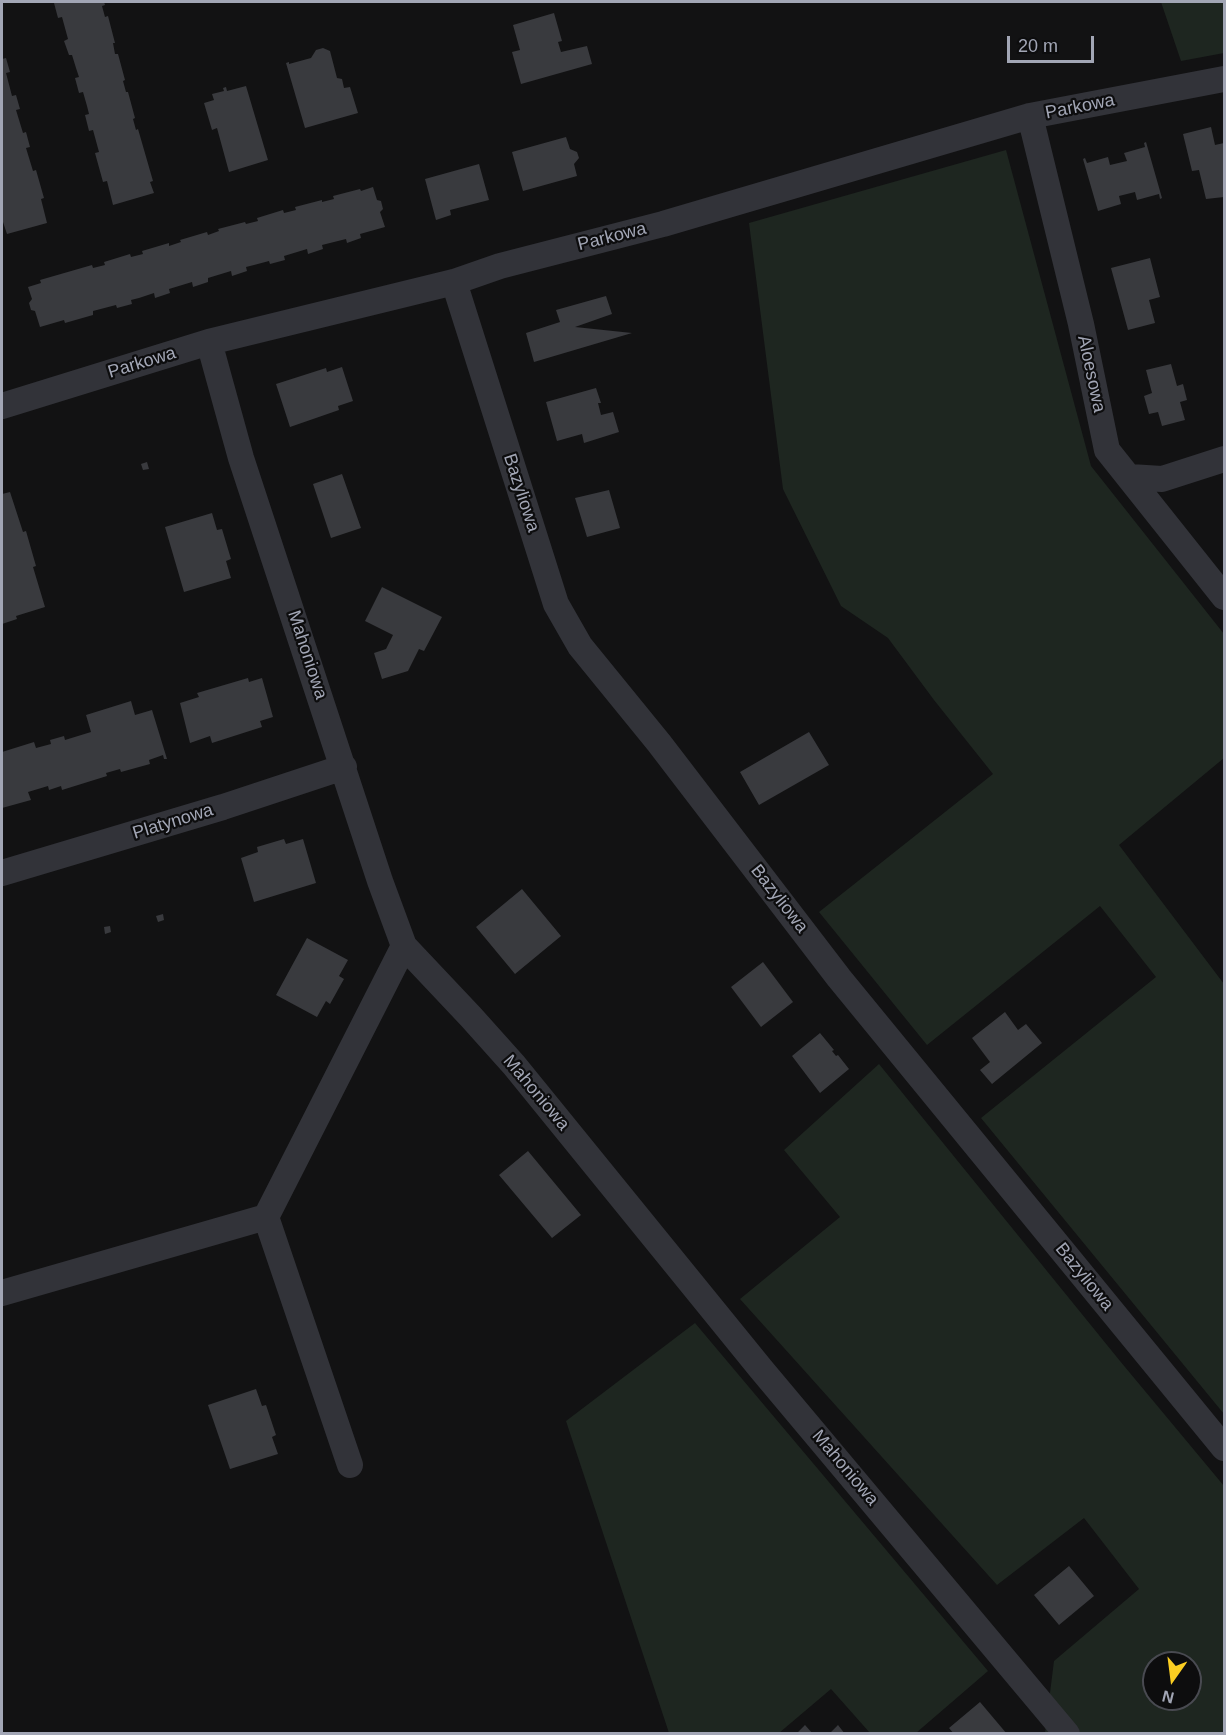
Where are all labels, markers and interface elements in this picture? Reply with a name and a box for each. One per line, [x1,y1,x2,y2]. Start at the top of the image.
scale bar [1010,24,1097,62]
text: 20 m [1018,36,1058,56]
street label: Parkowa [1044,90,1116,124]
street label: Parkowa [575,218,649,256]
street label: Aloesowa [1072,334,1110,414]
street label: Parkowa [105,342,179,384]
street label: Bazyliowa [498,451,544,535]
street label: Mahoniowa [283,608,331,702]
street label: Platynowa [130,800,216,844]
street label: Bazyliowa [746,860,812,938]
street label: Mahoniowa [498,1051,574,1135]
street label: Bazyliowa [1050,1239,1118,1315]
street label: Mahoniowa [807,1426,883,1510]
north arrow [1142,1651,1202,1711]
text: N [1160,1687,1176,1707]

